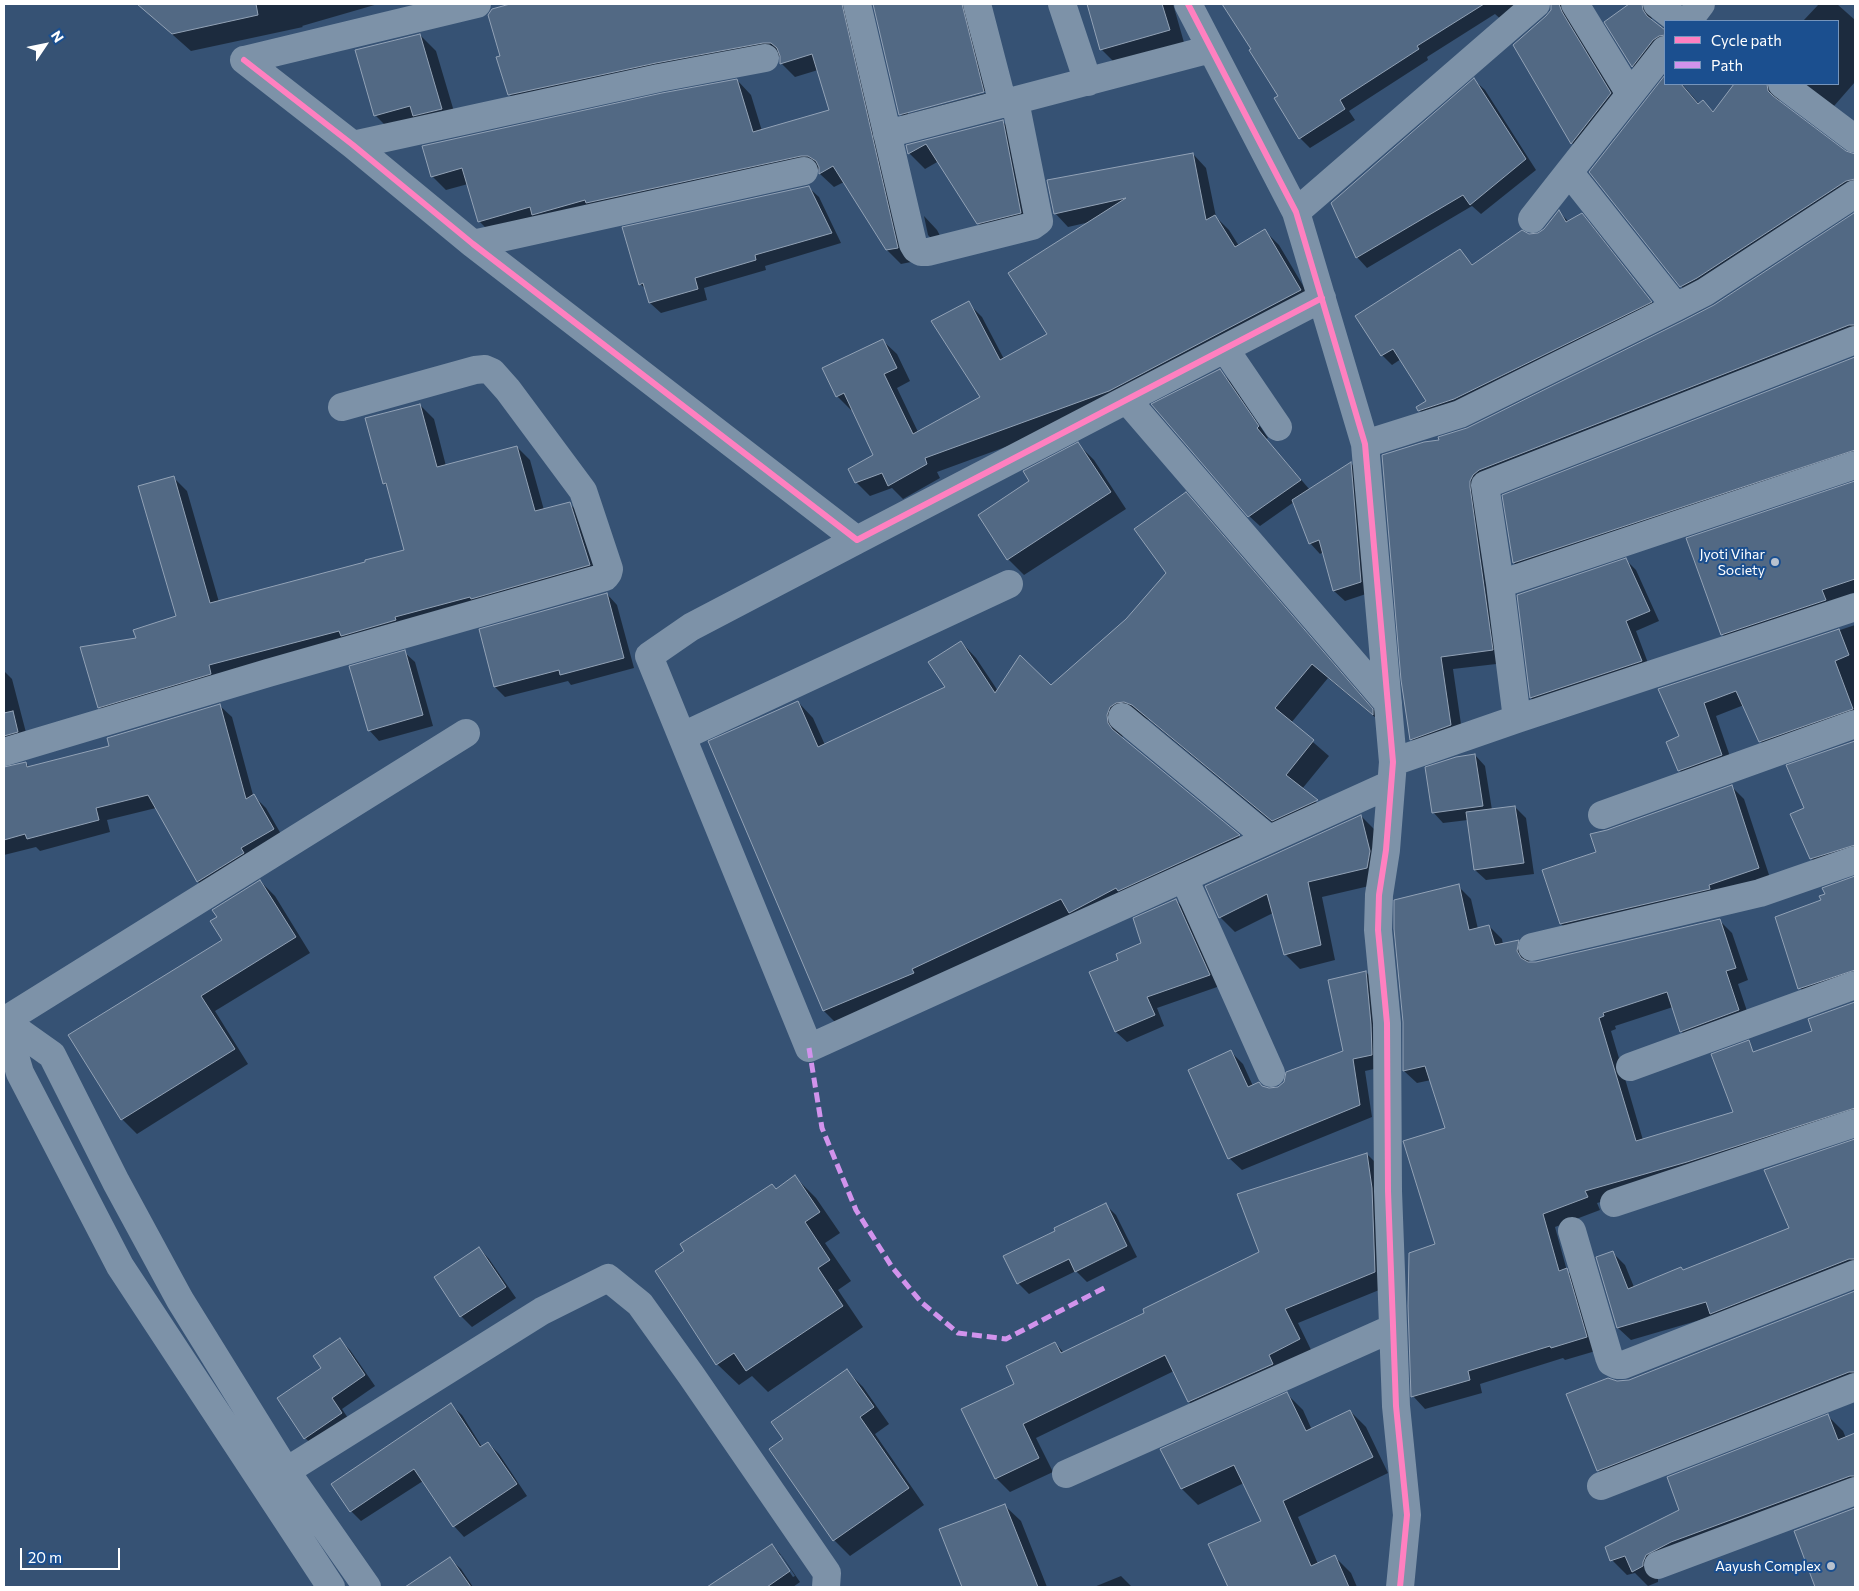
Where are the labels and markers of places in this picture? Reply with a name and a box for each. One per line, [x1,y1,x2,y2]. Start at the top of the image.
place label: Jyoti Vihar Society [1700,546,1765,578]
marker: Jyoti Vihar Society [1769,556,1781,568]
place label: Aayush Complex [1715,1558,1821,1574]
marker: Aayush Complex [1825,1560,1837,1572]

